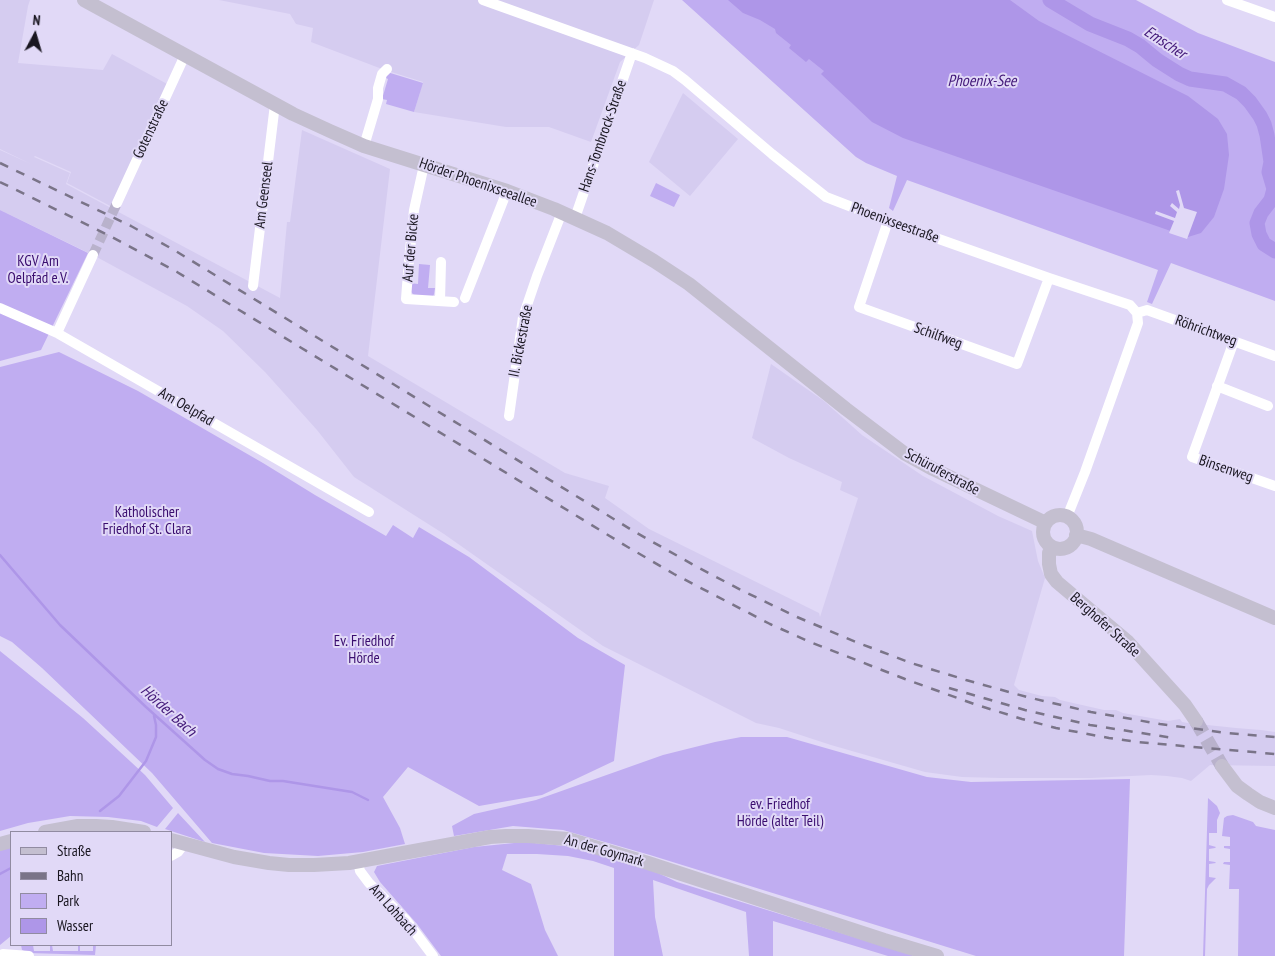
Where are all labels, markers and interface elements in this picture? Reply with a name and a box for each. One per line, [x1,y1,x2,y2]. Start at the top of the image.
north arrow [10,10,60,60]
text: N [32,11,41,29]
water label: Emscher [1140,22,1190,64]
water label: Phoenix-See [948,71,1016,91]
street label: Hans-Tombrock-Straße [575,78,631,194]
street label: Gotenstraße [129,96,173,162]
street label: Hörder Phoenixseeallee [417,154,539,212]
street label: Am Geenseel [251,161,277,229]
street label: Phoenixseestraße [849,199,941,247]
street label: Auf der Bicke [399,213,423,283]
park label: KGV Am Oelpfad e.V. [8,253,68,288]
street label: II. Bickestraße [505,303,537,379]
street label: Röhrichtweg [1173,312,1239,350]
street label: Schilfweg [911,319,965,353]
street label: Am Oelpfad [155,384,217,430]
street label: Schüruferstraße [901,445,983,499]
street label: Binsenweg [1197,451,1255,487]
park label: Katholischer Friedhof St. Clara [102,504,192,539]
street label: Berghofer Straße [1066,589,1144,661]
park label: Ev. Friedhof Hörde [334,633,394,668]
water label: Hörder Bach [136,681,200,741]
park label: ev. Friedhof Hörde (alter Teil) [737,796,823,831]
legend [10,831,172,946]
street label: An der Goymark [562,831,646,871]
text: Straße [57,841,91,860]
text: Bahn [57,866,83,885]
street label: Am Lohbach [365,881,421,939]
text: Park [57,891,79,910]
text: Wasser [57,916,93,935]

